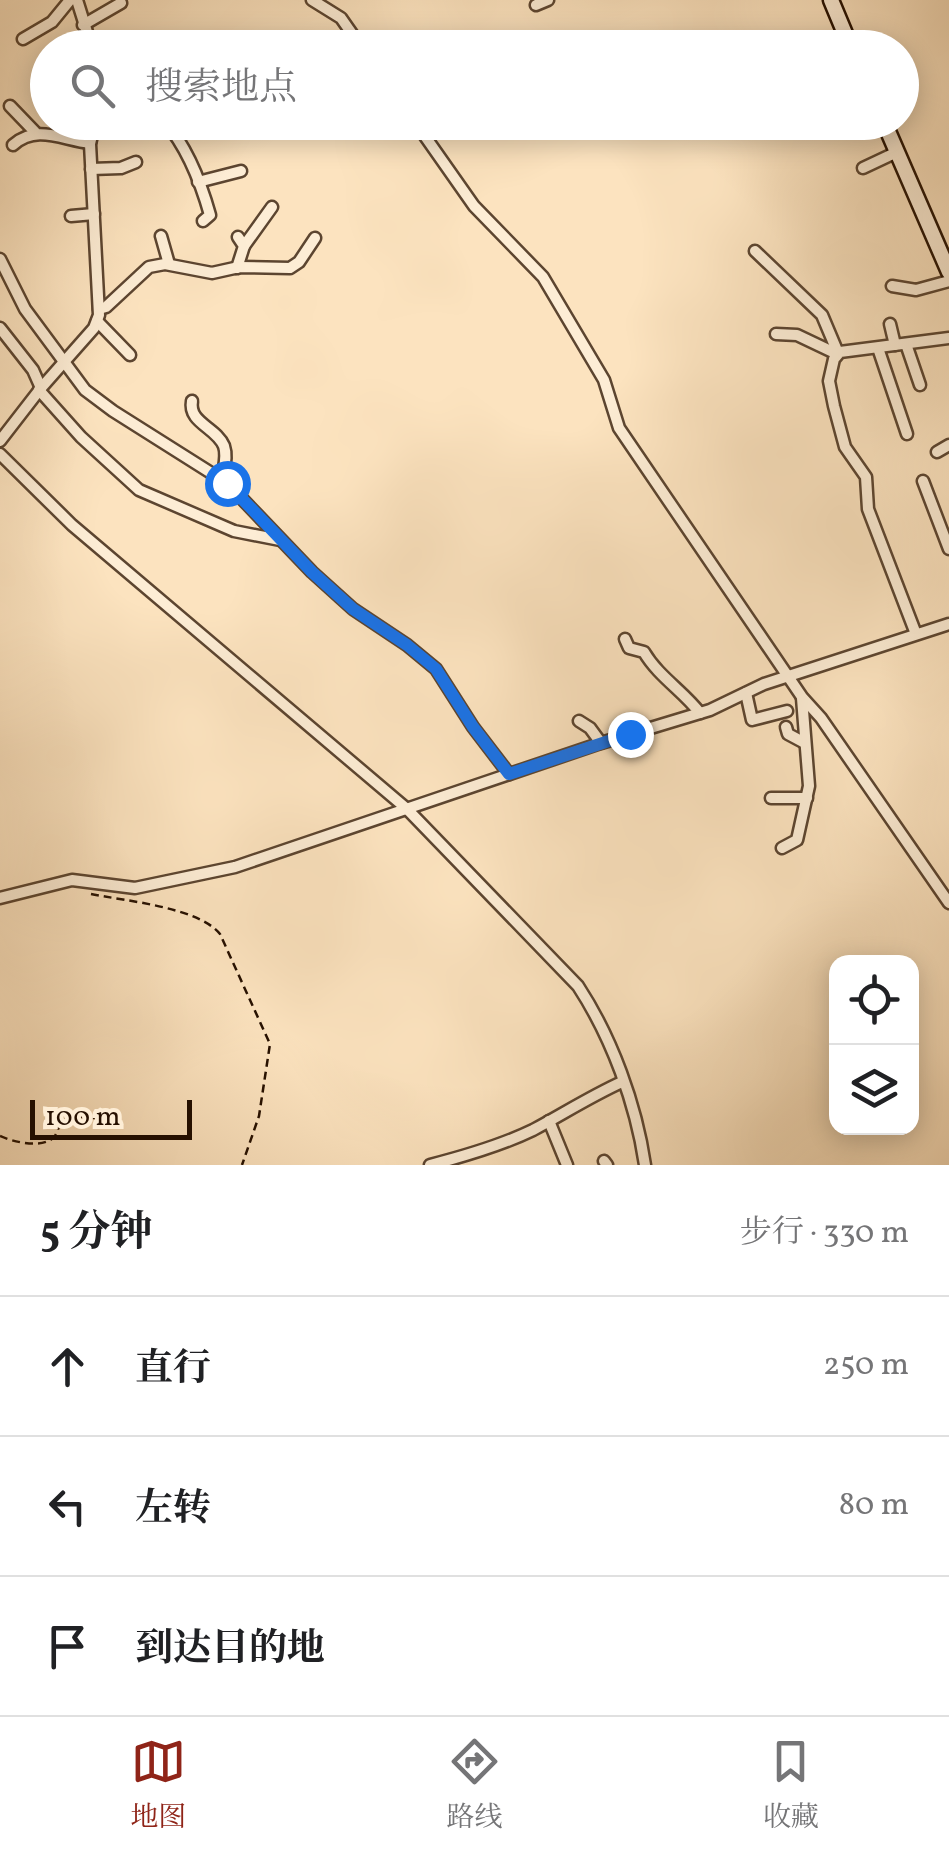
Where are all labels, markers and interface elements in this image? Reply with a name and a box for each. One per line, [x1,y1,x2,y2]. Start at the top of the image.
search box [30,30,919,140]
icon: search [65,58,120,113]
text: 搜索地点 [145,63,297,116]
route start [205,461,251,507]
route end [608,712,654,758]
map controls [829,955,919,1135]
button: locate [829,955,919,1045]
button: layers [829,1045,919,1135]
scale bar [30,1095,192,1140]
text: 100 m [45,1098,120,1137]
text: 5 分钟 [40,1205,153,1264]
text: 步行 · 330 m [740,1212,909,1256]
icon: ahead [40,1339,95,1394]
text: 直行 [135,1344,211,1397]
text: 250 m [823,1344,909,1388]
icon: left [40,1479,95,1534]
text: 左转 [135,1484,211,1537]
text: 80 m [839,1484,909,1528]
icon: arrive [40,1619,95,1674]
text: 到达目的地 [135,1624,325,1677]
tab: 地图 [130,1734,186,1838]
tab: 路线 [446,1734,503,1838]
tab: 收藏 [763,1734,819,1838]

